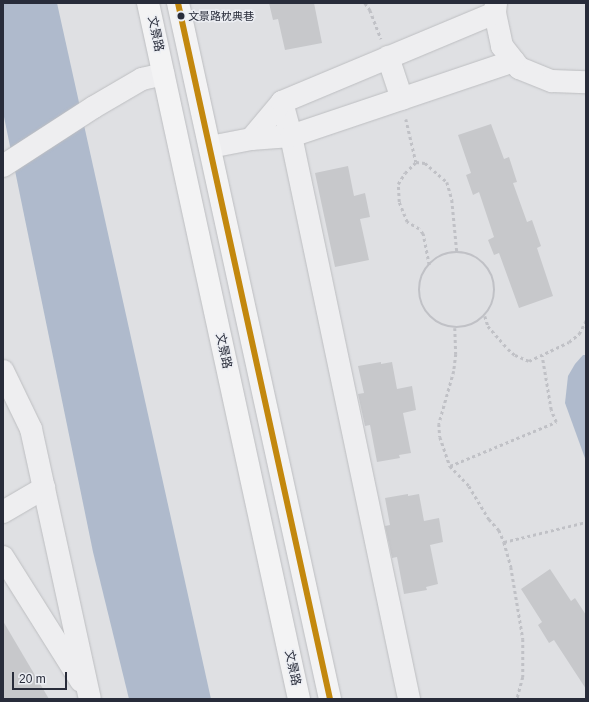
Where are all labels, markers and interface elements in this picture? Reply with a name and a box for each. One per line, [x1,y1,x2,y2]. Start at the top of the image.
place label: 文景路枕典巷 [188,9,254,23]
marker: 文景路枕典巷 [176,11,186,21]
street label: 文景路 [144,15,166,53]
street label: 文景路 [212,332,234,370]
street label: 文景路 [281,649,303,687]
scale bar [14,664,69,690]
text: 20 m [19,672,46,686]

